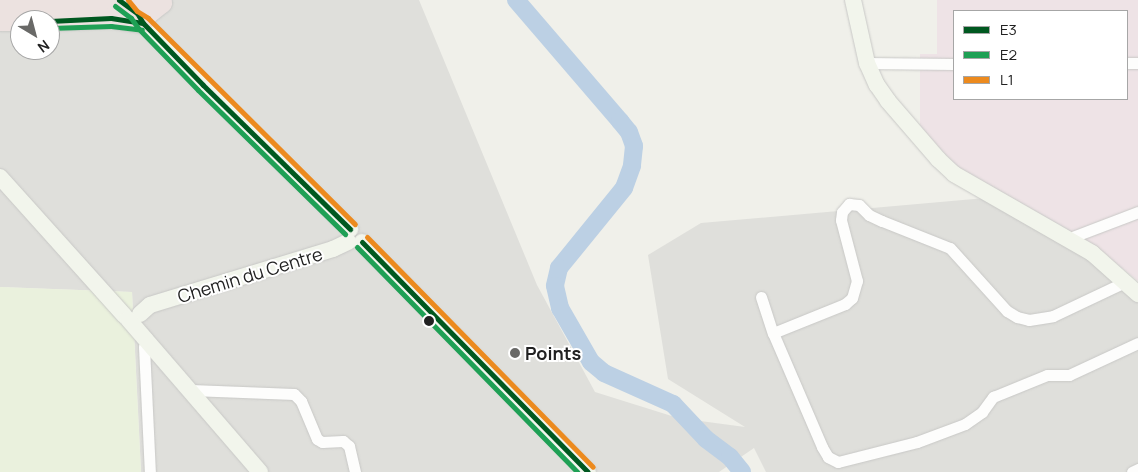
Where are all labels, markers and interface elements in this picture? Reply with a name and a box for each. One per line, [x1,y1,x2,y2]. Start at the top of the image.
north arrow [10,10,60,60]
legend [953,10,1128,100]
text: E3 [1000,19,1017,40]
text: N [34,36,53,57]
text: E2 [1000,44,1017,65]
text: L1 [1000,69,1014,90]
street label: Chemin du Centre [175,243,325,307]
unlabelled marker [424,316,434,326]
place label: Points [525,342,581,364]
marker: Points [509,347,521,359]

